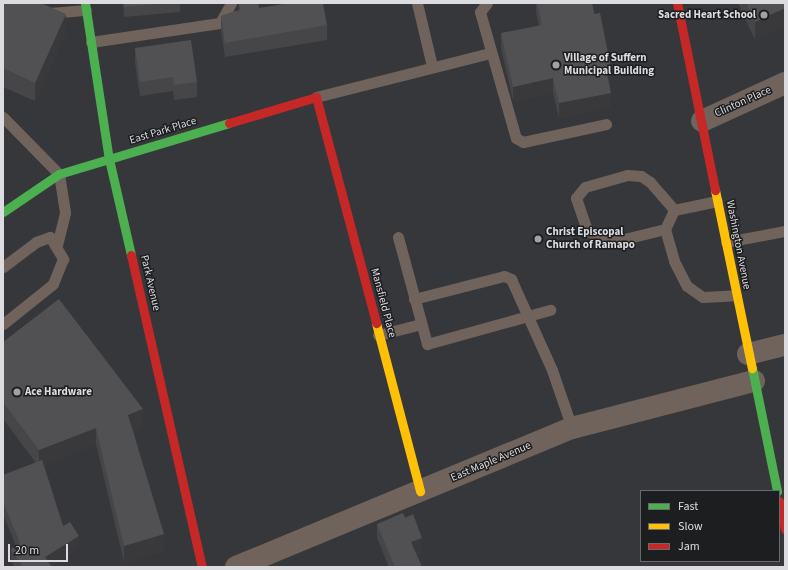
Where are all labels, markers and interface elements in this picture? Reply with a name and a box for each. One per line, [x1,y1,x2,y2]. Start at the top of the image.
place label: Sacred Heart School [658,8,756,22]
marker: Sacred Heart School [759,10,769,20]
place label: Village of Suffern Municipal Building [564,52,654,78]
marker: Village of Suffern Municipal Building [551,60,561,70]
street label: Clinton Place [713,84,773,120]
street label: East Park Place [128,115,198,147]
street label: Washington Avenue [723,199,753,291]
place label: Christ Episcopal Church of Ramapo [546,226,635,252]
marker: Christ Episcopal Church of Ramapo [533,234,543,244]
street label: Park Avenue [137,254,163,312]
street label: Mansfield Place [367,267,399,339]
place label: Ace Hardware [25,385,92,399]
marker: Ace Hardware [12,387,22,397]
street label: East Maple Avenue [449,439,533,485]
legend [640,490,780,562]
text: Fast [678,498,698,515]
text: Slow [678,518,703,535]
scale bar [10,536,70,562]
text: Jam [678,538,700,555]
text: 20 m [15,542,39,559]

